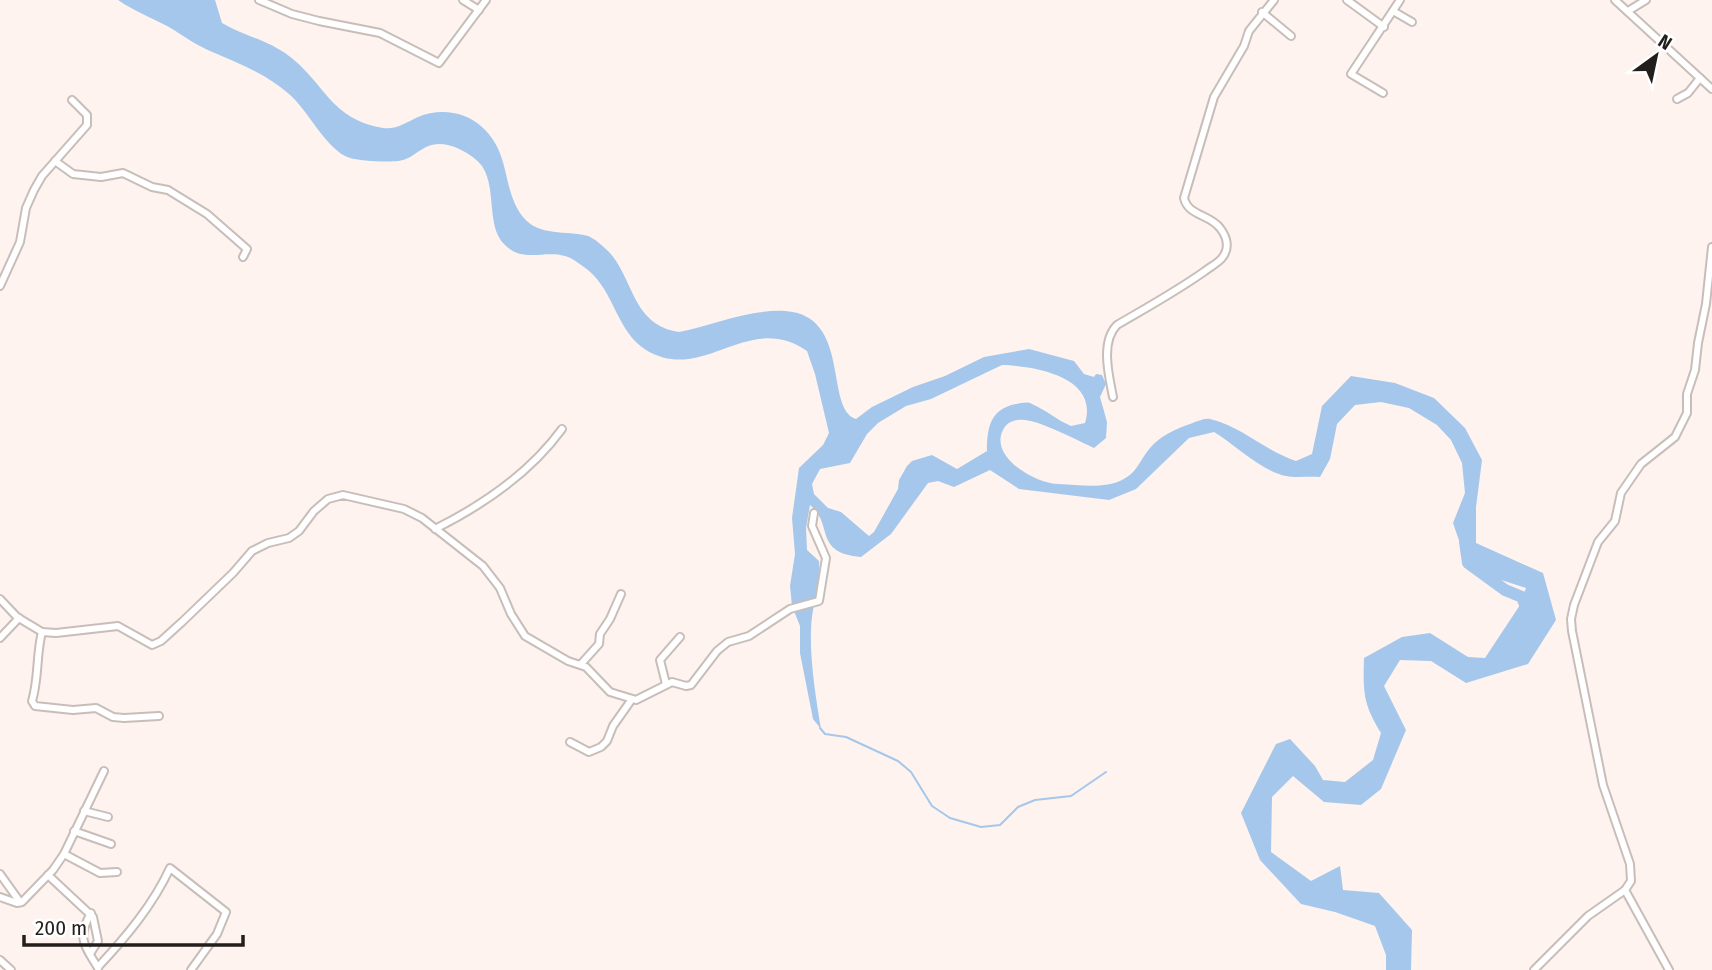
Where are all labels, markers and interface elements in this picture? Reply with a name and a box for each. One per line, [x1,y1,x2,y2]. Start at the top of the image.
north arrow [1621,21,1691,91]
text: N [1654,29,1676,55]
scale bar [24,904,243,948]
text: 200 m [35,915,87,941]

